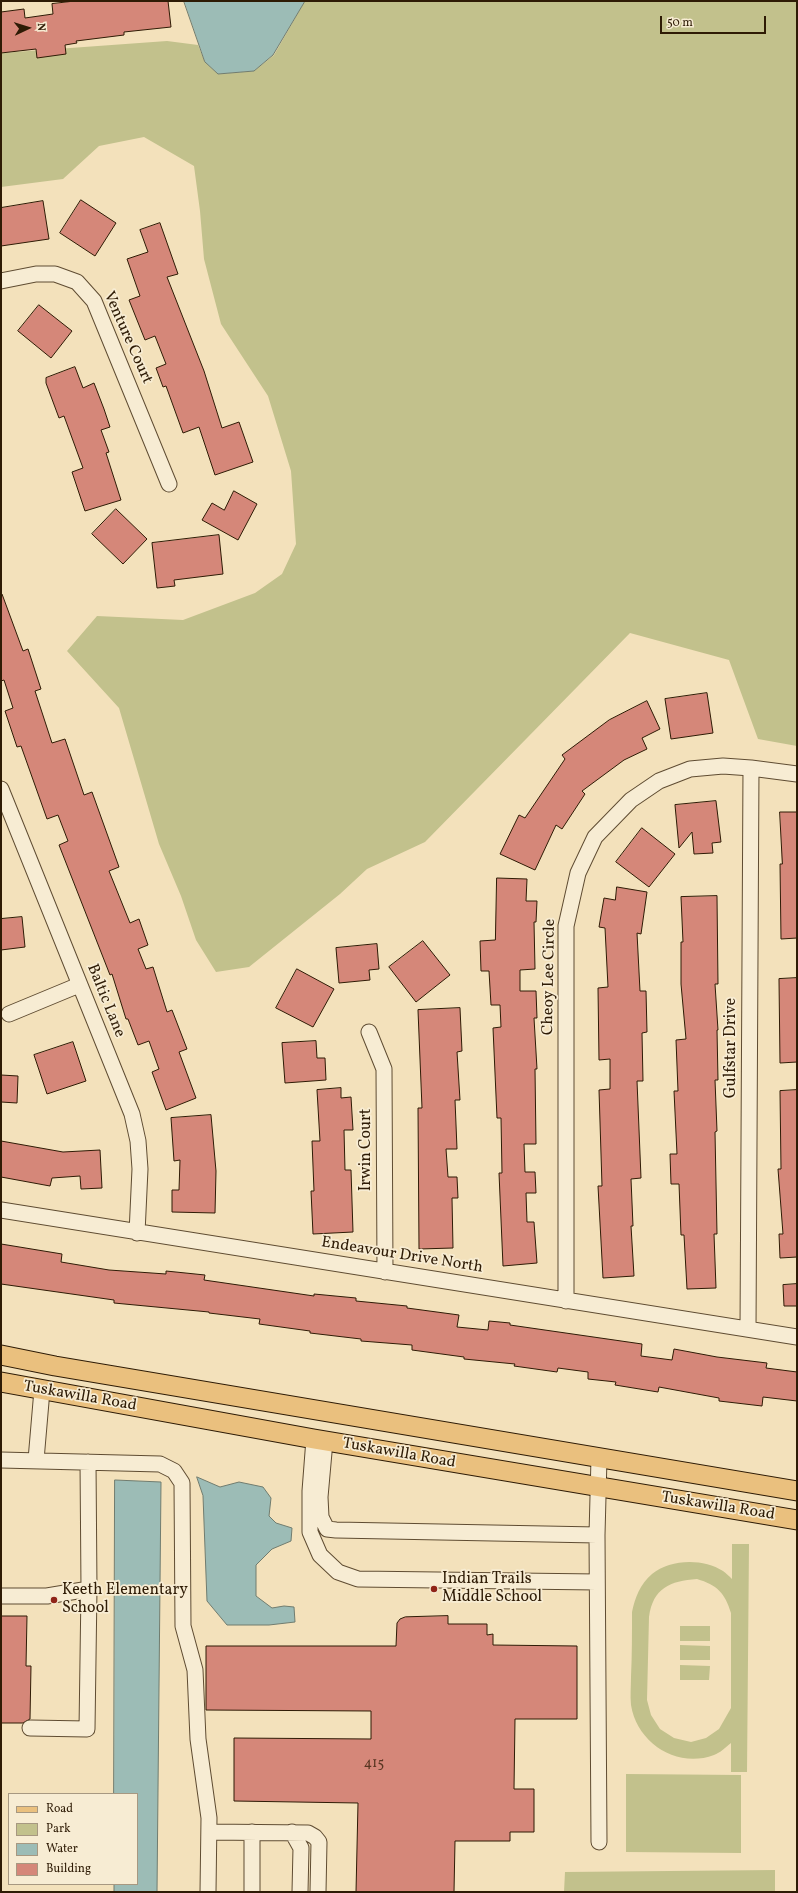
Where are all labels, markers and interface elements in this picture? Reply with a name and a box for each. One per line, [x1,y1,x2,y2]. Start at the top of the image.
north arrow [8,8,48,48]
scale bar [662,8,768,34]
text: 50 m [667,15,693,31]
text: N [33,23,48,32]
street label: Venture Court [98,289,156,387]
street label: Cheoy Lee Circle [539,919,561,1035]
street label: Baltic Lane [82,961,128,1041]
street label: Gulfstar Drive [722,998,742,1098]
street label: Irwin Court [357,1109,377,1191]
street label: Endeavour Drive North [320,1234,484,1278]
street label: Tuskawilla Road [22,1378,138,1416]
street label: Tuskawilla Road [341,1435,457,1473]
street label: Tuskawilla Road [660,1489,776,1525]
place label: Indian Trails Middle School [442,1570,542,1608]
place label: Keeth Elementary School [62,1581,188,1619]
marker: Indian Trails Middle School [429,1584,439,1594]
marker: Keeth Elementary School [49,1595,59,1605]
house number: 415 [364,1756,384,1772]
legend [8,1793,138,1885]
text: Road [46,1801,73,1817]
text: Park [46,1821,71,1837]
text: Water [46,1841,78,1857]
text: Building [46,1861,91,1877]

